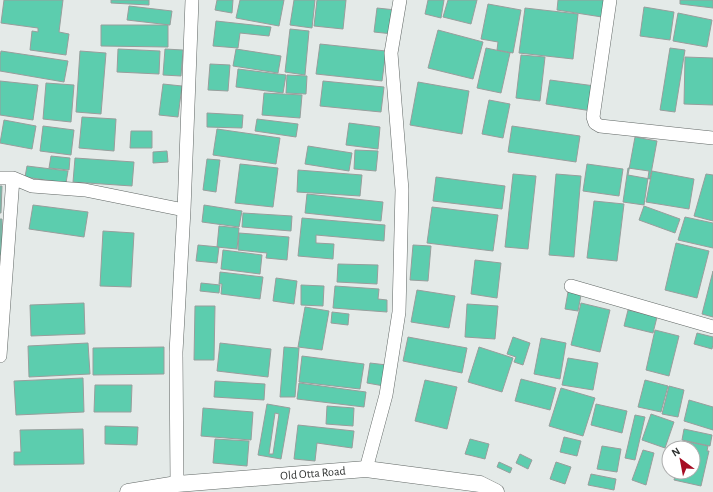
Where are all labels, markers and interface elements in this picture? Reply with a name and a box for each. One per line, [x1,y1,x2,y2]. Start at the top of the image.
north arrow [661,440,701,480]
text: N [670,445,682,459]
street label: Old Otta Road [280,465,346,482]

